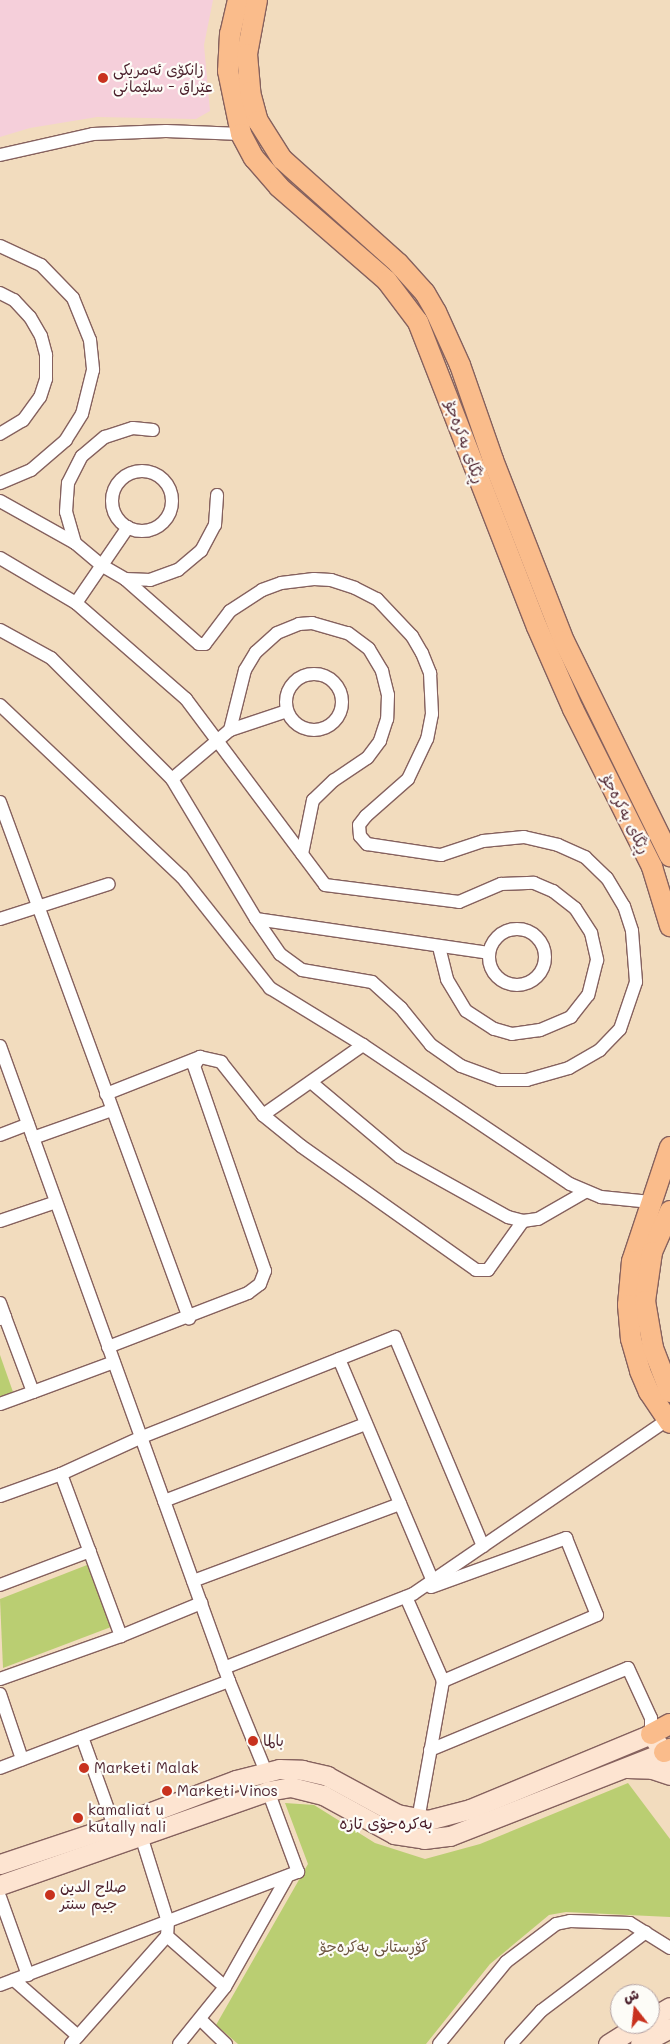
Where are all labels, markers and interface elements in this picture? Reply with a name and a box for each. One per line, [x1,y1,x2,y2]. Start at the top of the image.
place label: زانکۆی ئەمریکی عێراق - سلێمانی [113,60,213,95]
marker: زانکۆی ئەمریکی عێراق - سلێمانی [97,72,109,84]
street label: ڕێگای بەکرەجۆ [442,398,488,486]
street label: ڕێگای بەکرەجۆ [598,771,654,857]
place label: بالما [263,1732,284,1750]
marker: بالما [247,1735,259,1747]
place label: Marketi Malak [94,1759,198,1777]
marker: Marketi Malak [78,1762,90,1774]
place label: Marketi Vinos [177,1782,278,1800]
marker: Marketi Vinos [161,1785,173,1797]
place label: kamaliat u kutally nali [88,1800,166,1835]
marker: kamaliat u kutally nali [72,1812,84,1824]
district label: بەکرەجۆی تازە [339,1813,433,1833]
place label: صلاح الدين جيم سنتر [60,1877,126,1912]
marker: صلاح الدين جيم سنتر [44,1889,56,1901]
park label: گۆڕستانی بەکرەجۆ [320,1938,428,1956]
north arrow [610,1984,660,2034]
text: ش [621,1984,641,2006]

